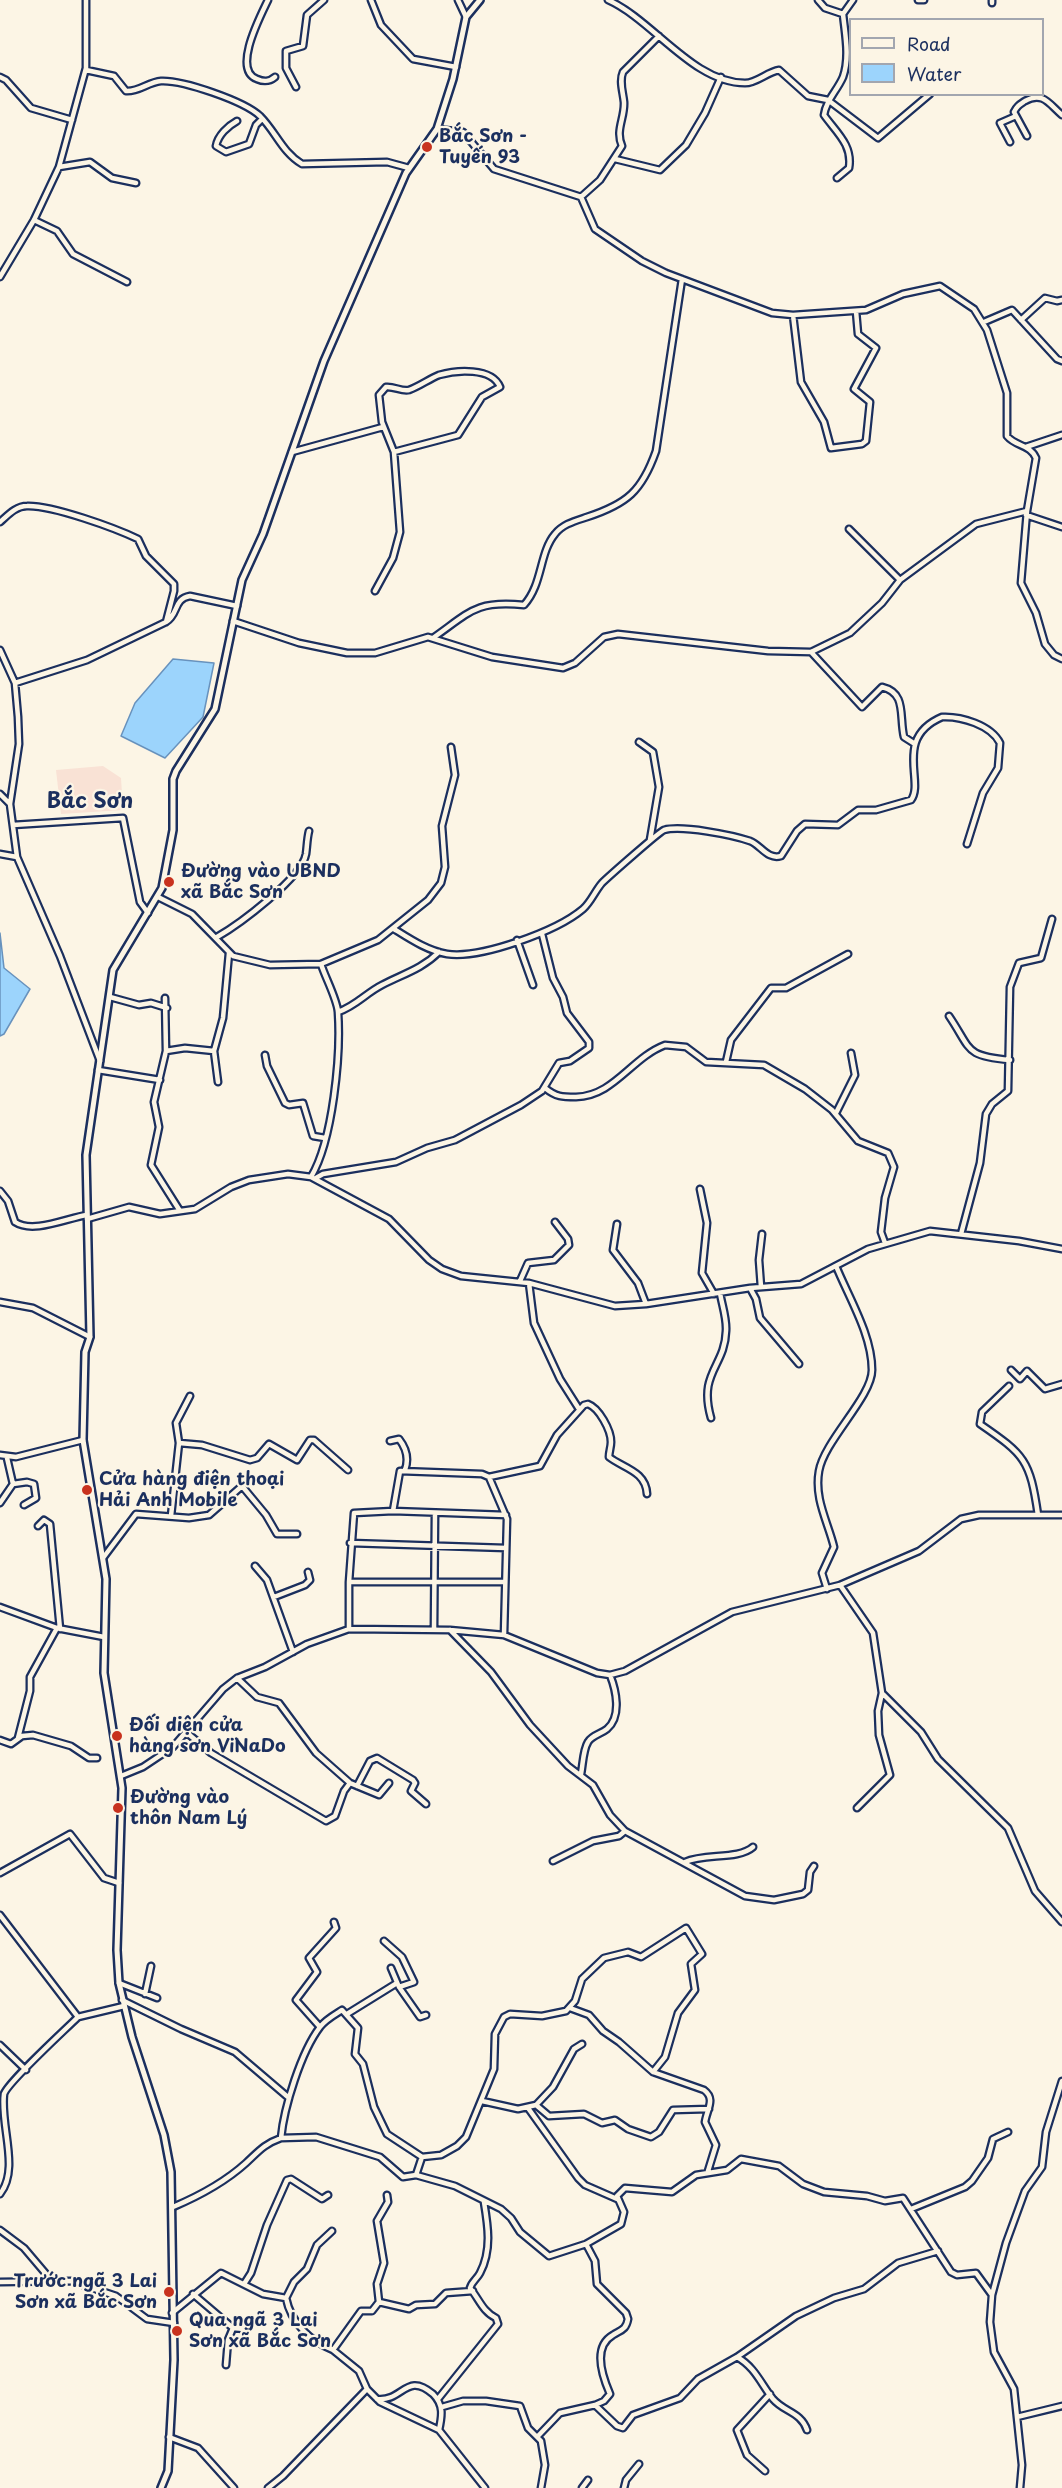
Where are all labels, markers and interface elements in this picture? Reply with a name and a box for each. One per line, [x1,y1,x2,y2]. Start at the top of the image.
legend [849,18,1044,96]
text: Road [907,30,951,57]
text: Water [907,60,961,87]
place label: Bắc Sơn - Tuyến 93 [439,126,527,168]
marker: Bắc Sơn - Tuyến 93 [420,140,434,154]
district label: Bắc Sơn [47,789,133,815]
place label: Đường vào UBND xã Bắc Sơn [181,861,341,904]
marker: Đường vào UBND xã Bắc Sơn [162,875,176,889]
place label: Cửa hàng điện thoại Hải Anh Mobile [99,1469,284,1512]
marker: Cửa hàng điện thoại Hải Anh Mobile [80,1483,94,1497]
place label: Đối diện cửa hàng sơn ViNaDo [129,1715,286,1758]
marker: Đối diện cửa hàng sơn ViNaDo [110,1729,124,1743]
place label: Đường vào thôn Nam Lý [130,1787,247,1830]
marker: Đường vào thôn Nam Lý [111,1801,125,1815]
place label: Trước ngã 3 Lai Sơn xã Bắc Sơn [14,2271,157,2314]
marker: Trước ngã 3 Lai Sơn xã Bắc Sơn [162,2285,176,2299]
place label: Qua ngã 3 Lai Sơn xã Bắc Sơn [189,2310,331,2352]
marker: Qua ngã 3 Lai Sơn xã Bắc Sơn [170,2324,184,2338]

